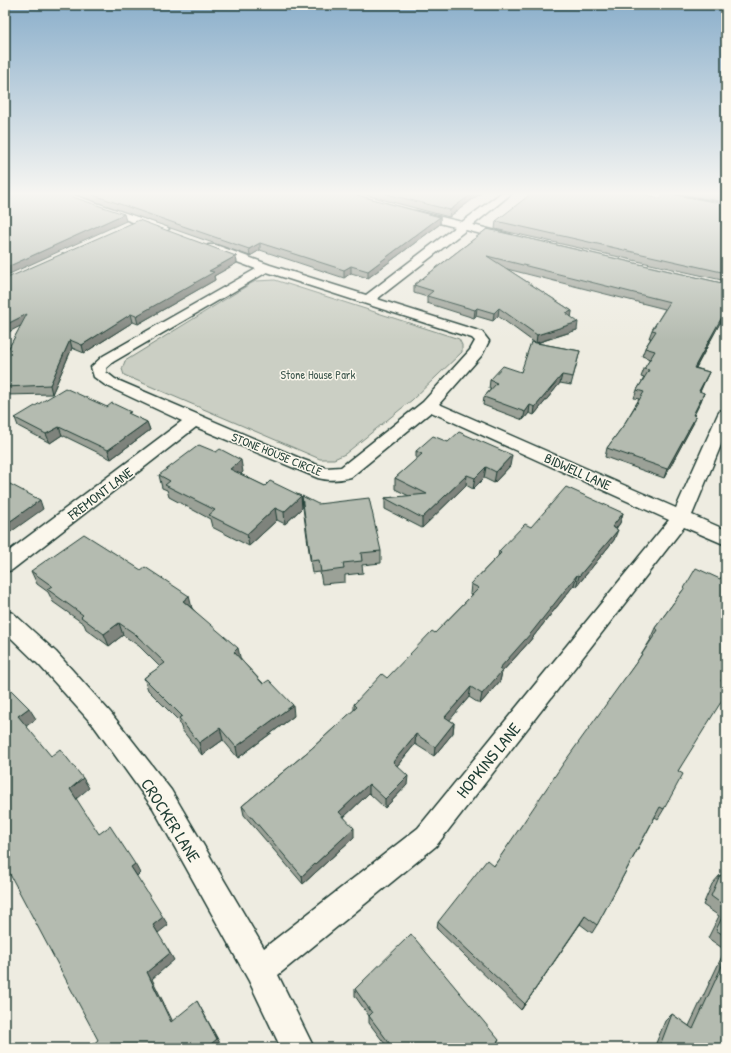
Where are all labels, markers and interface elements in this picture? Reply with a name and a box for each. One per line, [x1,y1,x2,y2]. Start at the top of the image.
park label: Stone House Park [281,366,355,383]
street label: STONE HOUSE CIRCLE [229,428,325,480]
street label: BIDWELL LANE [542,448,614,494]
street label: FREMONT LANE [63,462,136,524]
street label: HOPKINS LANE [451,717,526,802]
street label: CROCKER LANE [136,774,206,867]

